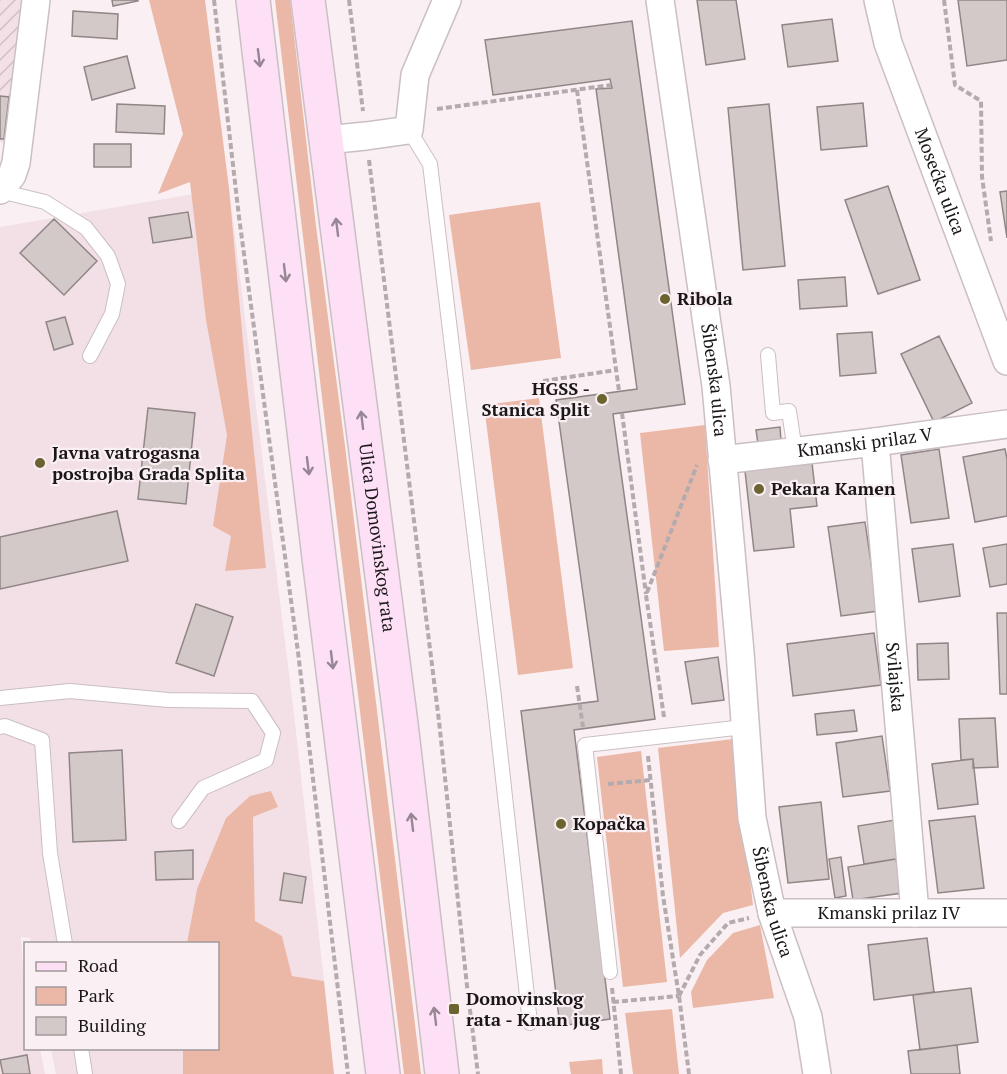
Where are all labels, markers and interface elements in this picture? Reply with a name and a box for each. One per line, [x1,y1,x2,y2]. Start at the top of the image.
one-way arrow [254,48,265,68]
street label: Mosećka ulica [910,124,972,238]
one-way arrow [331,218,342,237]
one-way arrow [280,262,291,282]
place label: Ribola [677,286,733,310]
marker: Ribola [658,292,672,306]
street label: Šibenska ulica [696,322,734,438]
place label: HGSS - Stanica Split [481,376,590,421]
marker: HGSS - Stanica Split [595,392,609,406]
one-way arrow [356,411,367,431]
street label: Kmanski prilaz V [796,421,935,462]
place label: Javna vatrogasna postrojba Grada Splita [52,440,245,485]
street label: Ulica Domovinskog rata [354,441,402,633]
marker: Javna vatrogasna postrojba Grada Splita [33,456,47,470]
one-way arrow [302,456,313,476]
place label: Pekara Kamen [771,476,896,500]
marker: Pekara Kamen [752,482,766,496]
street label: Svilajska [881,641,911,713]
one-way arrow [326,649,337,669]
place label: Kopačka [573,811,646,835]
one-way arrow [406,813,417,833]
marker: Kopačka [554,817,568,831]
street label: Šibenska ulica [747,844,799,960]
street label: Kmanski prilaz IV [818,900,961,924]
legend [24,942,219,1050]
text: Road [78,953,118,977]
text: Park [78,983,115,1007]
place label: Domovinskog rata - Kman jug [466,986,601,1031]
marker: Domovinskog rata - Kman jug [447,1002,461,1016]
one-way arrow [429,1006,440,1026]
text: Building [78,1013,146,1037]

